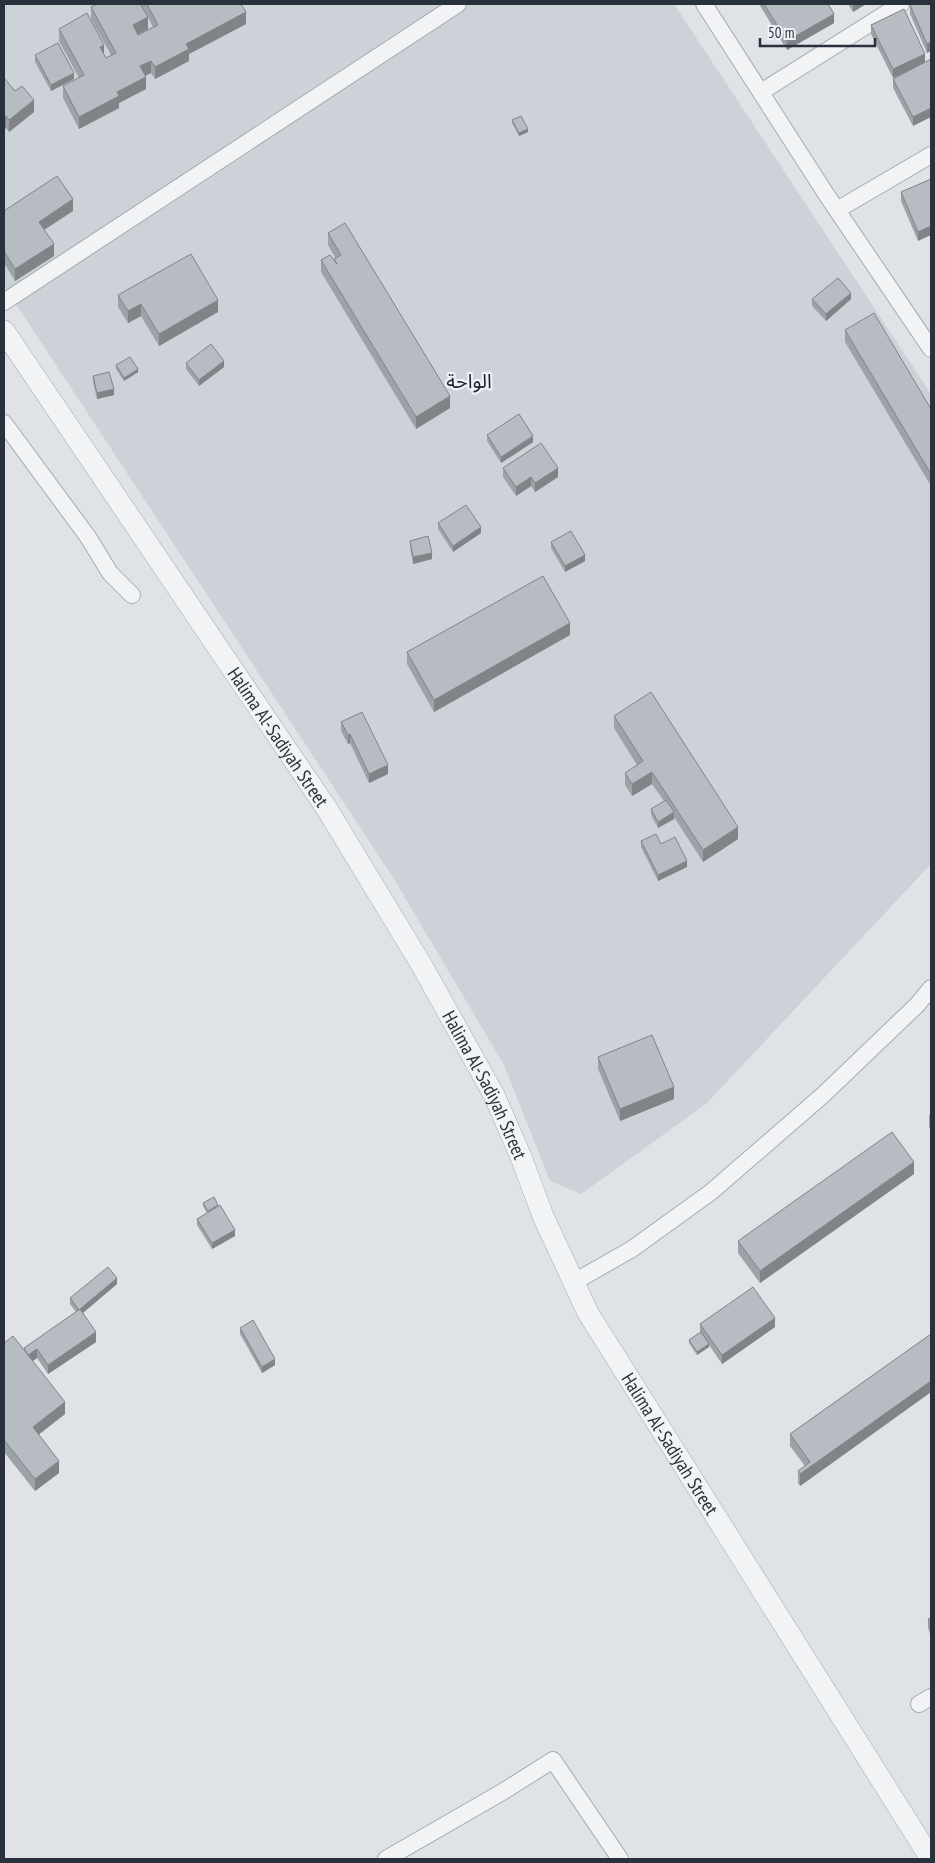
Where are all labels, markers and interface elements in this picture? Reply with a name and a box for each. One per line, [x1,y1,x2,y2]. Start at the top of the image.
scale bar [760,15,875,47]
text: 50 m [768,23,794,42]
district label: الواحة [446,368,492,394]
street label: Halima Al-Sadiyah Street [223,663,334,812]
street label: Halima Al-Sadiyah Street [437,1006,533,1163]
street label: Halima Al-Sadiyah Street [616,1368,724,1520]

